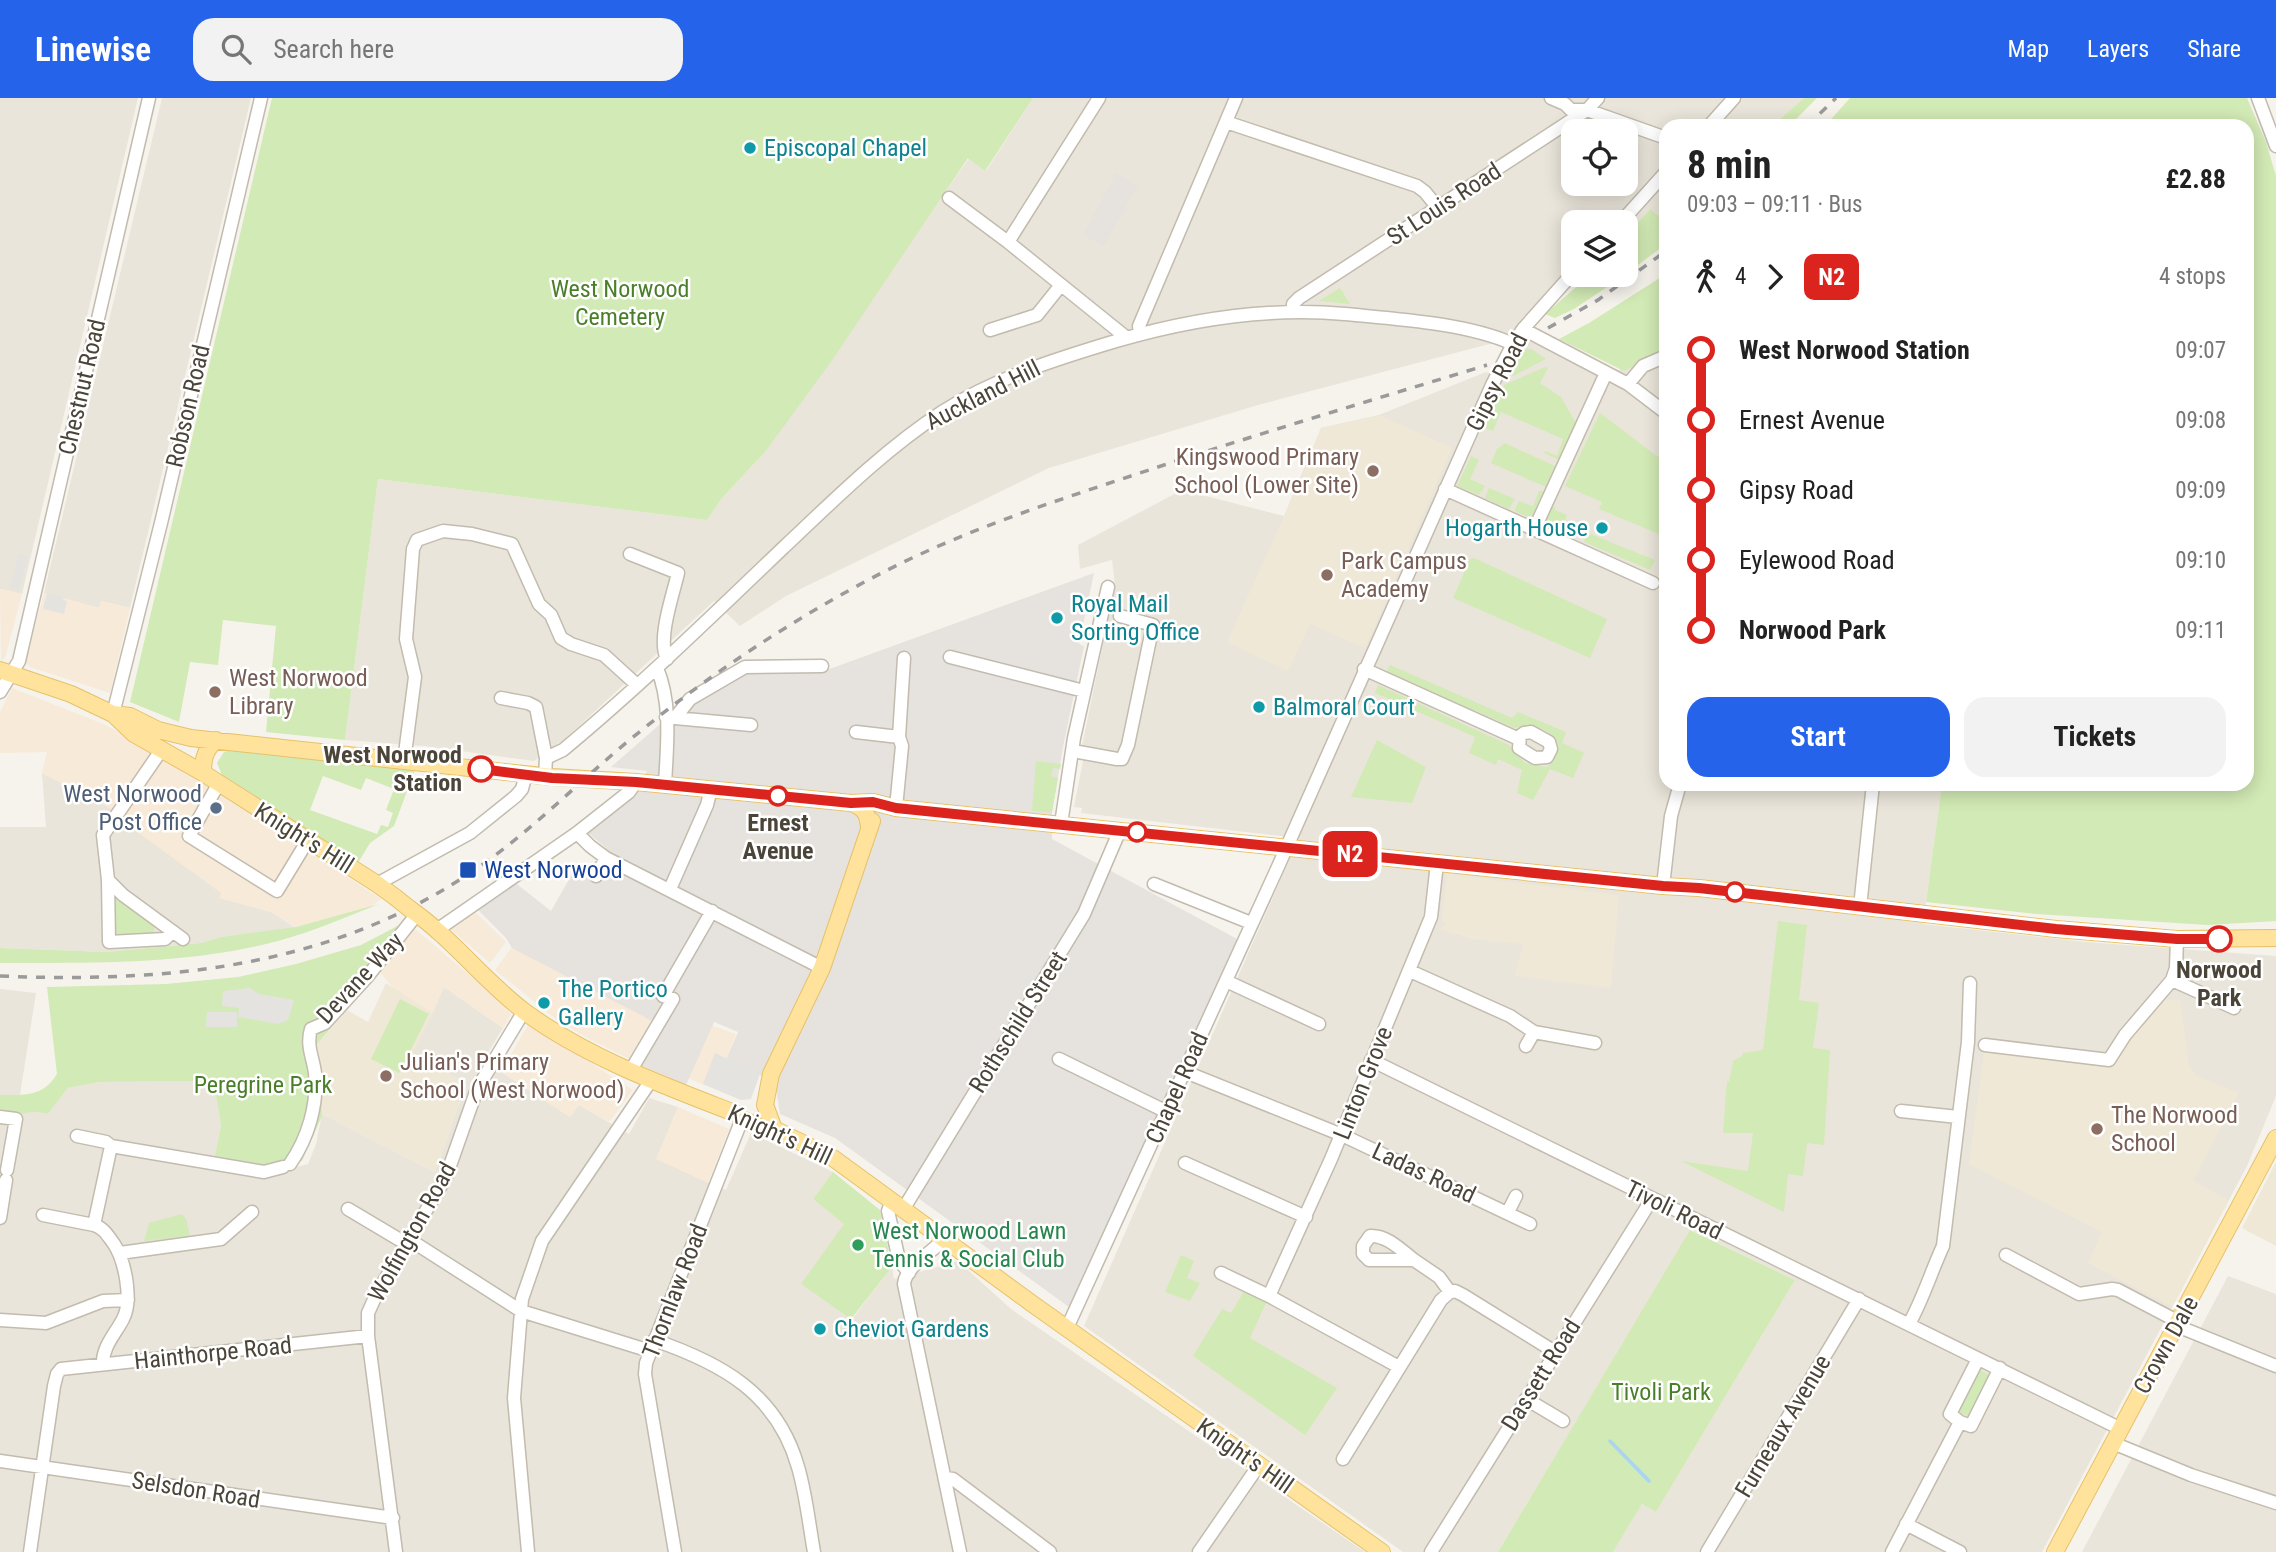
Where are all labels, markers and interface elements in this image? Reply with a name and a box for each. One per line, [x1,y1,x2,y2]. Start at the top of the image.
search box [193,18,683,81]
text: Linewise [35,30,151,69]
icon: search [217,30,255,68]
text: Search here [273,34,394,64]
text: Map [2008,35,2049,63]
text: Layers [2087,35,2149,63]
text: Share [2187,35,2241,63]
map controls [1561,119,1638,287]
button: locate [1561,119,1638,196]
place label: Episcopal Chapel [764,134,927,162]
marker: Episcopal Chapel [742,140,758,156]
text: 8 min [1687,143,1771,187]
street label: St Louis Road [1382,157,1506,251]
text: £2.88 [2165,164,2226,194]
text: 09:03 – 09:11 · Bus [1687,191,1863,218]
button: layers [1561,210,1638,287]
icon: walk [1687,258,1725,296]
icon: forward [1756,258,1794,296]
text: 4 [1735,263,1746,290]
text: N2 [1818,263,1845,291]
text: 4 stops [2159,263,2226,290]
park label: West Norwood Cemetery [551,275,689,331]
street label: Chestnut Road [53,316,111,458]
street label: Gipsy Road [1460,328,1534,436]
text: West Norwood Station [1739,335,1970,365]
text: 09:07 [2175,337,2226,364]
street label: Robson Road [160,342,216,470]
street label: Auckland Hill [921,354,1045,436]
text: Ernest Avenue [1739,405,1885,435]
text: 09:08 [2175,407,2226,434]
place label: Kingswood Primary School (Lower Site) [1174,443,1359,499]
marker: Kingswood Primary School (Lower Site) [1365,463,1381,479]
text: Gipsy Road [1739,475,1854,505]
text: 09:09 [2175,477,2226,504]
place label: Hogarth House [1445,514,1588,542]
marker: Hogarth House [1594,520,1610,536]
text: Eylewood Road [1739,545,1895,575]
place label: Park Campus Academy [1341,547,1467,603]
text: 09:10 [2175,547,2226,574]
marker: Park Campus Academy [1319,567,1335,583]
place label: Royal Mail Sorting Office [1071,590,1200,646]
marker: Royal Mail Sorting Office [1049,610,1065,626]
text: Norwood Park [1739,615,1886,645]
text: 09:11 [2175,617,2226,644]
place label: West Norwood Library [229,664,368,720]
marker: West Norwood Library [207,684,223,700]
place label: Balmoral Court [1273,693,1415,721]
button: Start [1687,697,1950,777]
button: Tickets [1964,697,2226,777]
marker: Balmoral Court [1251,699,1267,715]
place label: West Norwood Station [323,741,462,797]
marker: West Norwood Station [468,756,494,782]
place label: West Norwood Post Office [63,780,202,836]
marker: Ernest Avenue [768,786,788,806]
street label: Knight's Hill [249,797,359,879]
marker: West Norwood Post Office [208,800,224,816]
place label: Ernest Avenue [743,809,813,865]
unlabelled marker [1127,822,1147,842]
line badge: N2 [1318,831,1382,877]
text: N2 [1337,840,1363,868]
place label: West Norwood [484,856,623,884]
marker: West Norwood [458,860,478,880]
unlabelled marker [1725,882,1745,902]
marker: Norwood Park [2206,926,2232,952]
street label: Devane Way [311,927,409,1029]
street label: Rothschild Street [963,946,1073,1098]
place label: Norwood Park [2176,956,2262,1012]
place label: The Portico Gallery [558,975,668,1031]
marker: The Portico Gallery [536,995,552,1011]
street label: Linton Grove [1328,1023,1398,1143]
street label: Chapel Road [1140,1028,1214,1148]
place label: Julian's Primary School (West Norwood) [400,1048,624,1104]
marker: Julian's Primary School (West Norwood) [378,1068,394,1084]
park label: Peregrine Park [194,1071,332,1099]
street label: Knight's Hill [724,1099,836,1171]
place label: The Norwood School [2111,1101,2238,1157]
marker: The Norwood School [2089,1121,2105,1137]
street label: Ladas Road [1368,1137,1480,1209]
street label: Wolfington Road [362,1157,462,1307]
street label: Tivoli Road [1621,1174,1727,1246]
place label: West Norwood Lawn Tennis & Social Club [872,1217,1066,1273]
street label: Thornlaw Road [637,1220,713,1362]
marker: West Norwood Lawn Tennis & Social Club [850,1237,866,1253]
street label: Crown Dale [2128,1291,2204,1399]
street label: Dassett Road [1496,1314,1586,1436]
place label: Cheviot Gardens [834,1315,989,1343]
marker: Cheviot Gardens [812,1321,828,1337]
street label: Hainthorpe Road [133,1331,293,1375]
street label: Furneaux Avenue [1729,1350,1837,1502]
park label: Tivoli Park [1611,1378,1711,1406]
street label: Knight's Hill [1191,1413,1299,1499]
street label: Selsdon Road [130,1466,262,1514]

